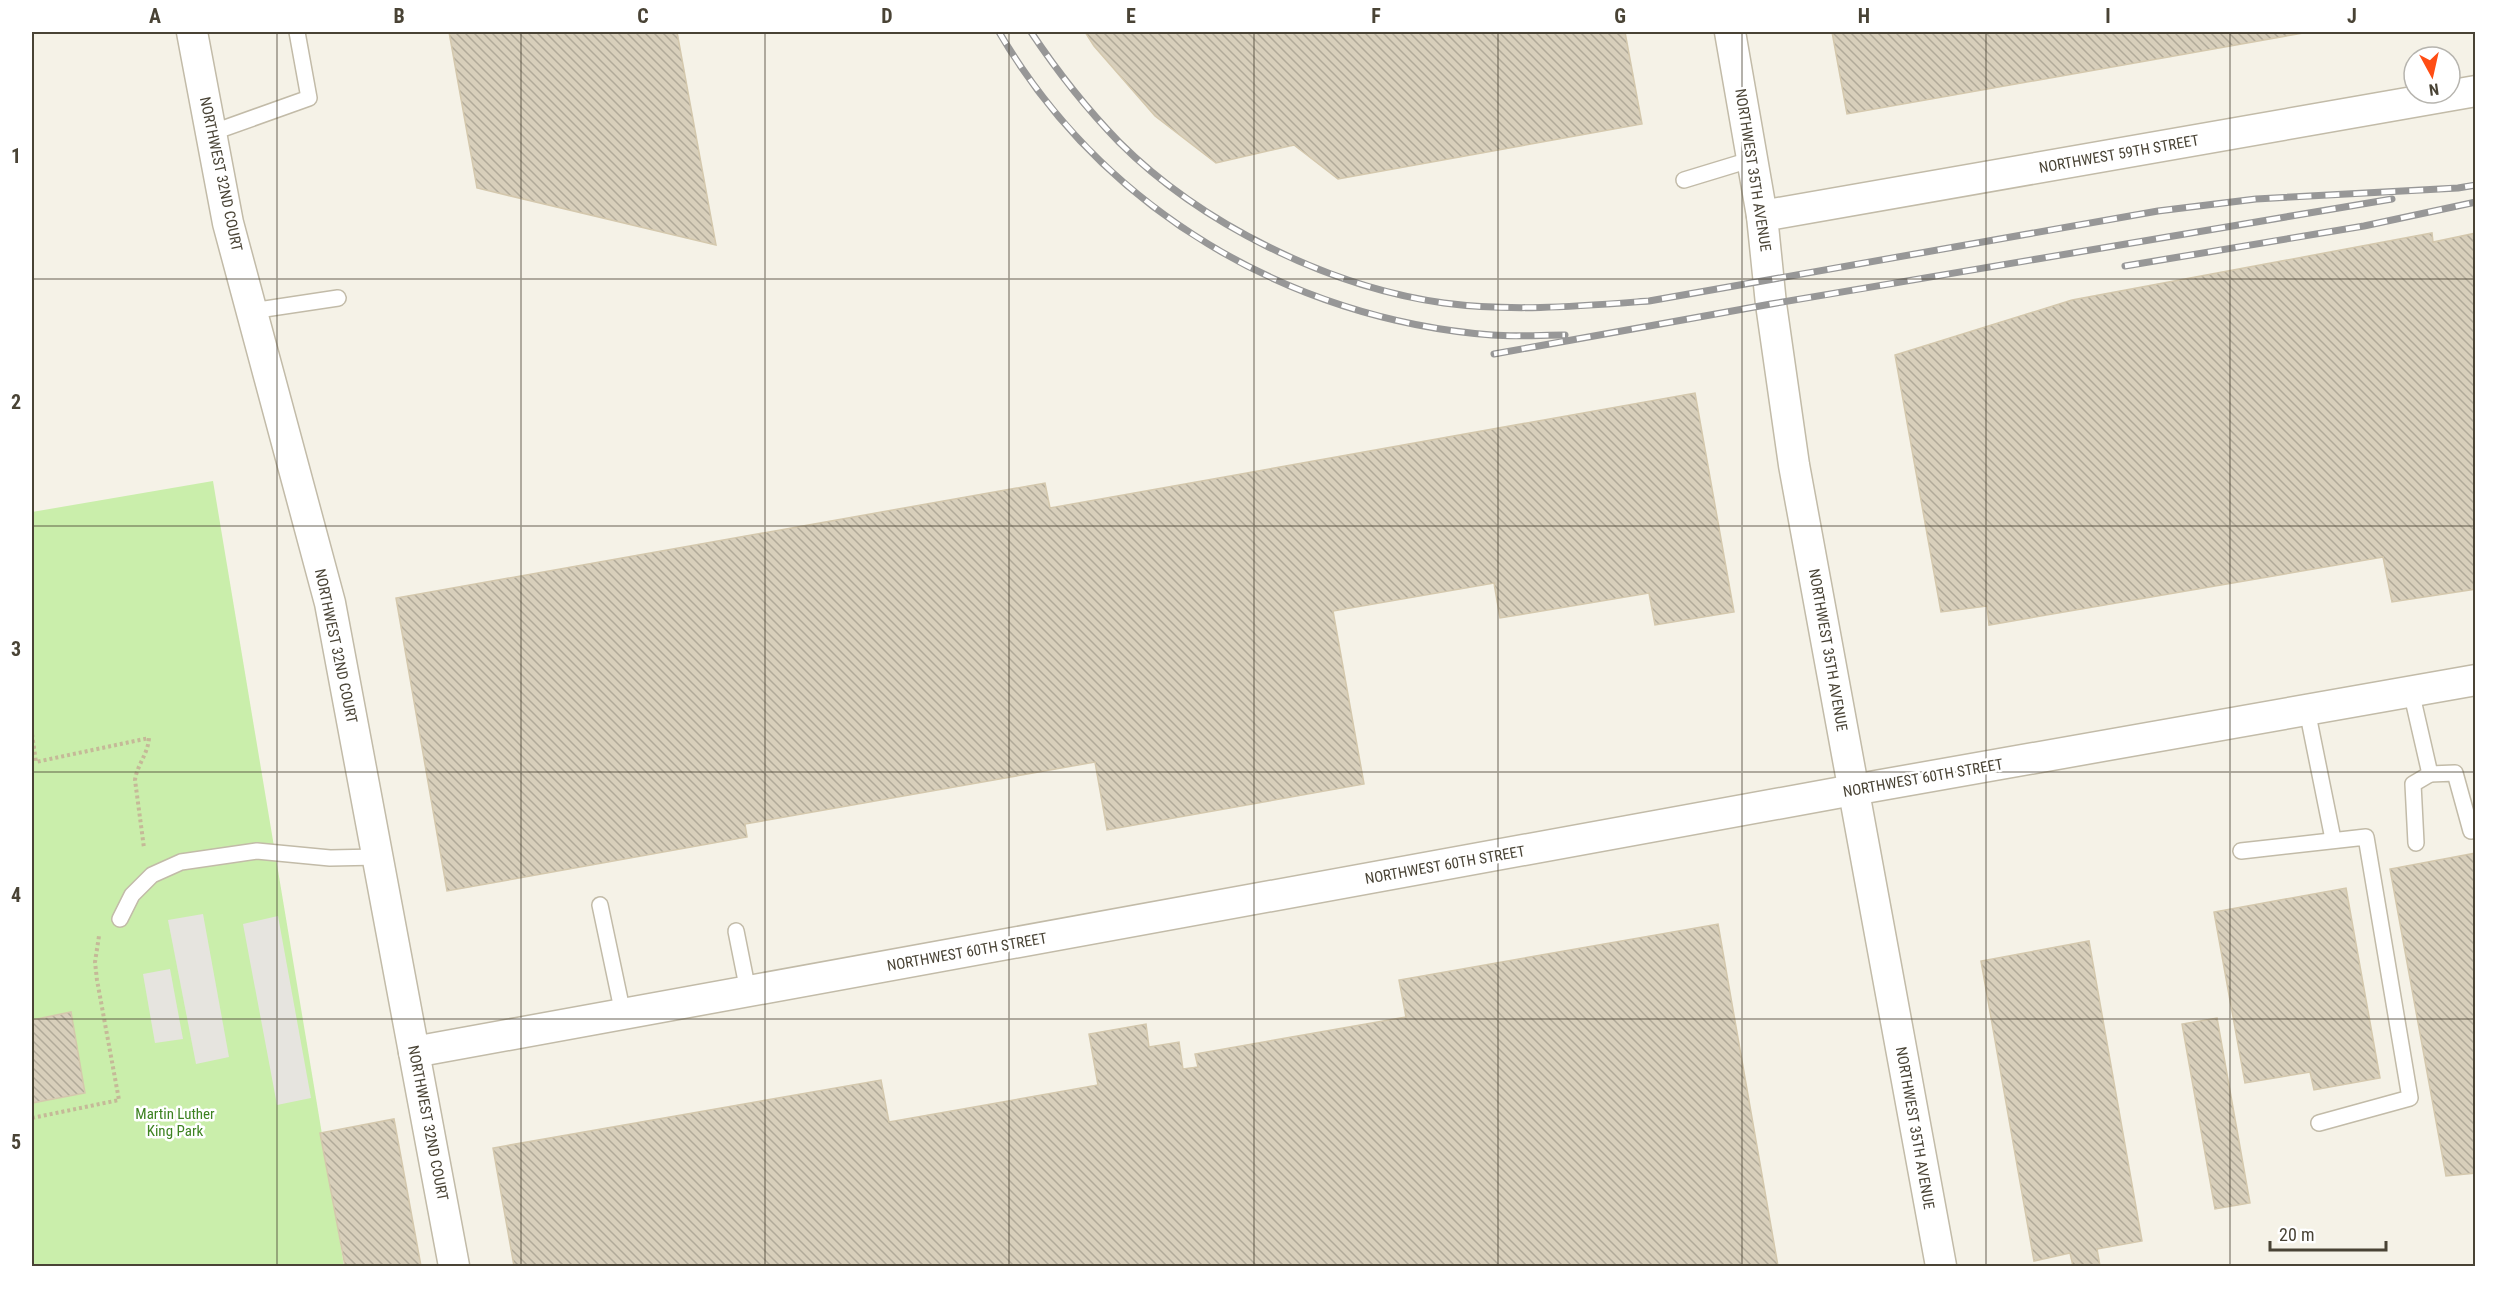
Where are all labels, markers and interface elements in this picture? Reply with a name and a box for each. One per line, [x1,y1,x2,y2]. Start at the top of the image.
text: A [149,4,161,28]
text: B [393,4,405,28]
text: C [637,4,649,28]
text: D [881,4,893,28]
text: E [1126,4,1136,28]
text: F [1371,4,1381,28]
text: G [1614,4,1626,28]
text: H [1858,4,1870,28]
text: I [2105,4,2111,28]
text: J [2347,4,2357,28]
north arrow [2402,45,2462,105]
text: N [2428,79,2440,99]
street label: NORTHWEST 35TH AVENUE [1731,87,1775,253]
street label: NORTHWEST 32ND COURT [196,95,246,253]
street label: NORTHWEST 59TH STREET [2038,131,2201,177]
text: 1 [11,144,21,168]
text: 2 [11,390,21,414]
street label: NORTHWEST 32ND COURT [311,567,361,725]
street label: NORTHWEST 35TH AVENUE [1805,567,1851,733]
text: 3 [11,637,21,661]
street label: NORTHWEST 60TH STREET [1842,755,2005,801]
street label: NORTHWEST 60TH STREET [1364,842,1527,888]
text: 4 [11,883,21,907]
street label: NORTHWEST 60TH STREET [886,929,1049,975]
street label: NORTHWEST 32ND COURT [404,1044,452,1202]
street label: NORTHWEST 35TH AVENUE [1892,1045,1938,1211]
park label: Martin Luther King Park [135,1105,215,1140]
text: 5 [11,1130,21,1154]
scale bar [2270,1214,2386,1252]
text: 20 m [2279,1224,2314,1245]

